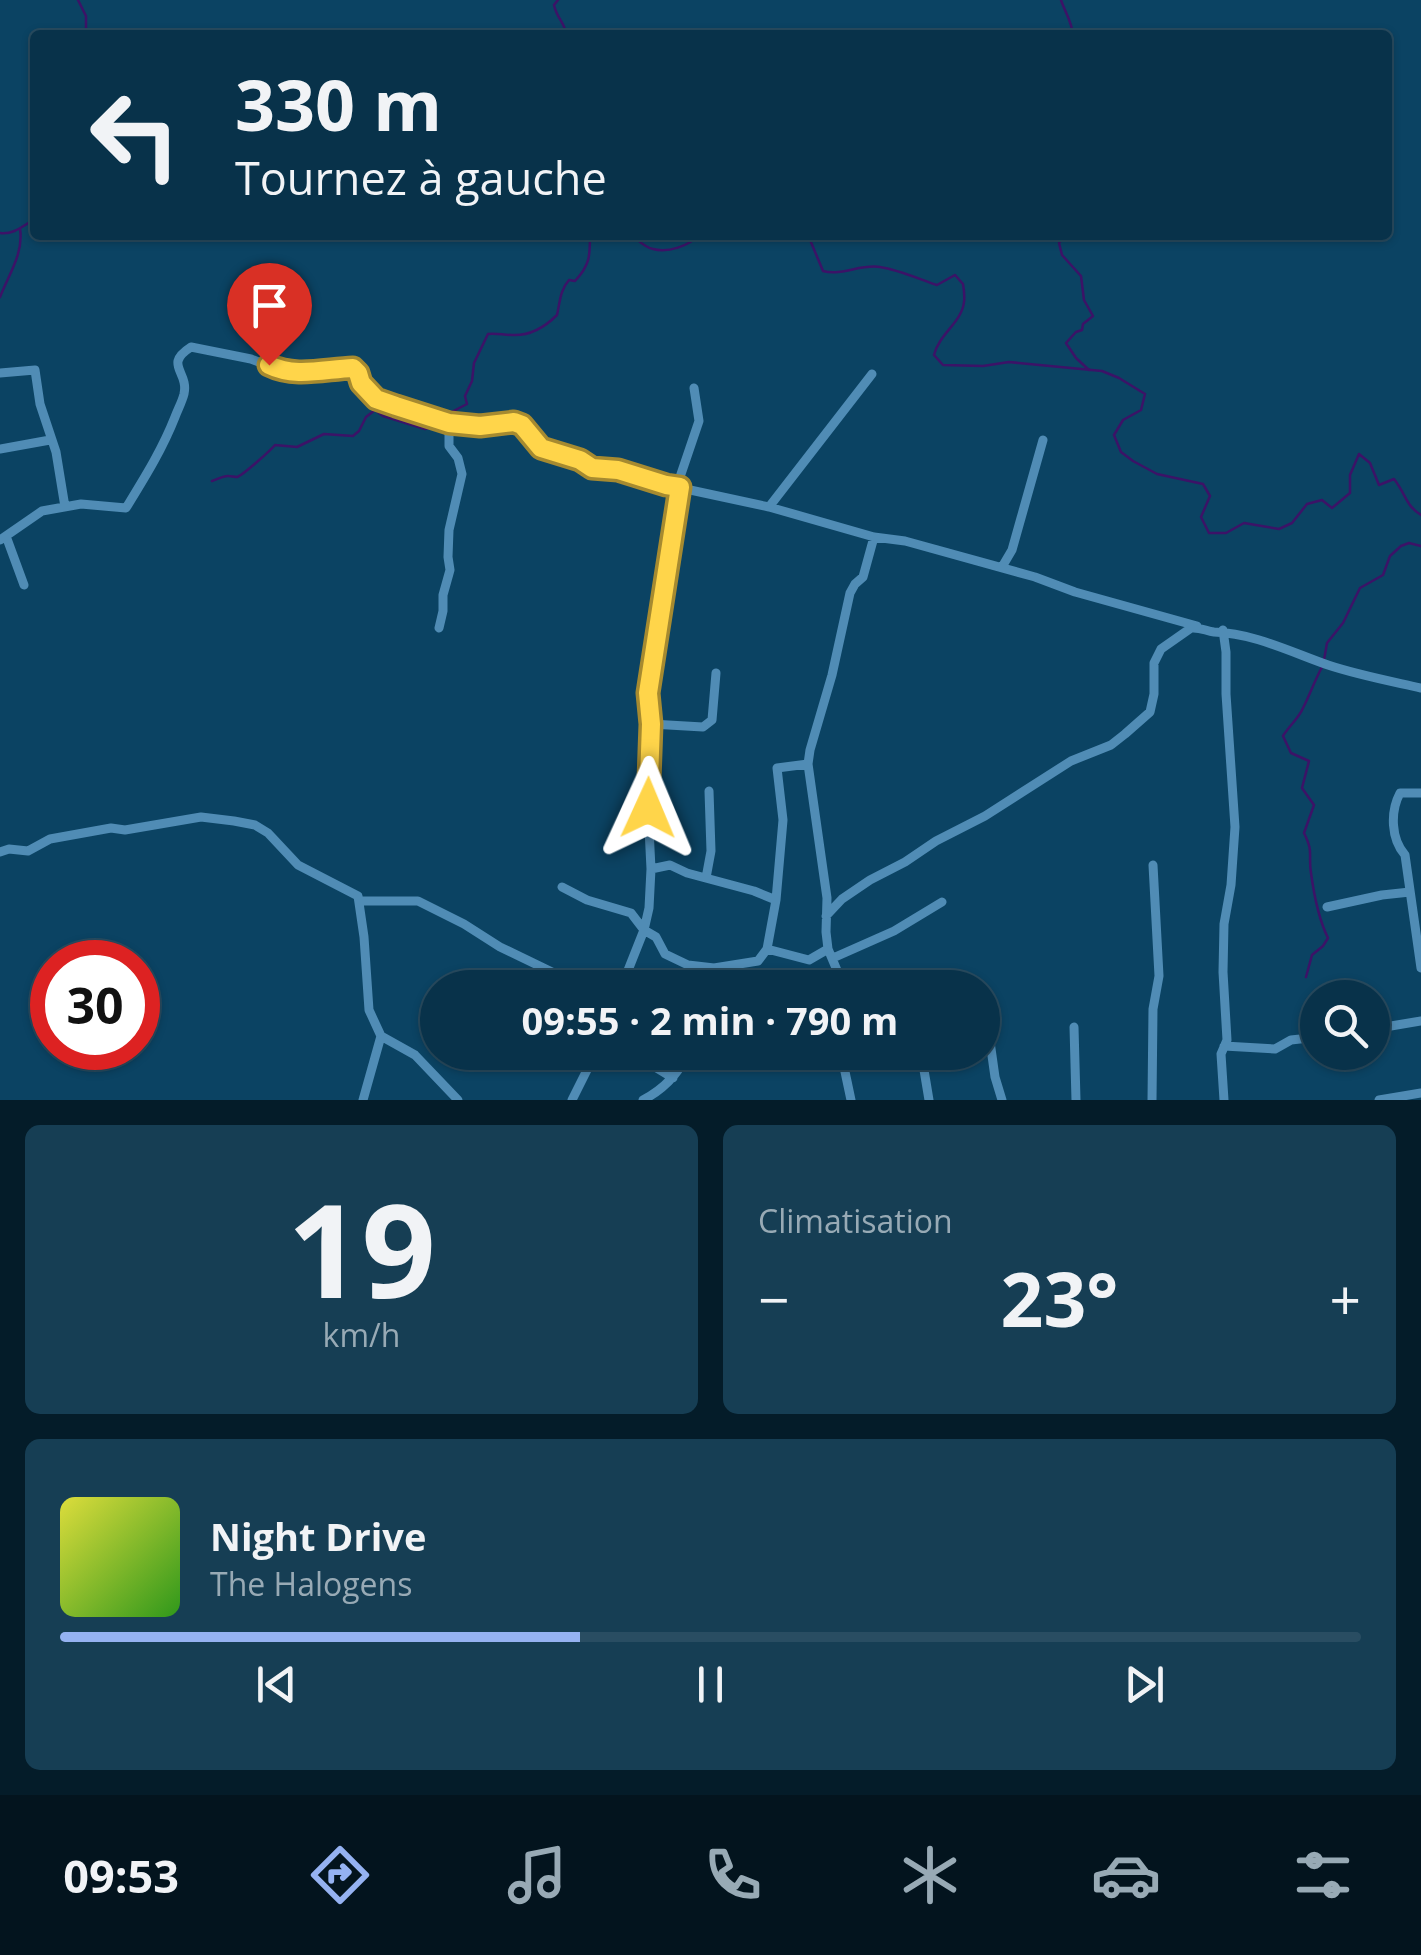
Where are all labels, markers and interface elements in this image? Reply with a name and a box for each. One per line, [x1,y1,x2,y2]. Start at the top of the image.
text: 330 m [235,56,442,152]
icon: left [70,70,200,200]
text: Tournez à gauche [235,147,607,208]
pin [227,263,312,366]
icon: arrive [242,278,297,333]
position arrow [596,756,700,860]
speed limit sign: 30 [30,940,160,1070]
map controls [1300,980,1390,1070]
button: search [1300,980,1390,1070]
text: 09:55 · 2 min · 790 m [522,994,898,1046]
text: 19 [287,1159,436,1336]
text: Climatisation [758,1199,953,1242]
text: 23° [1001,1247,1118,1349]
text: − [758,1261,789,1336]
text: + [1330,1261,1361,1336]
text: km/h [323,1313,400,1356]
text: Night Drive [210,1510,426,1562]
text: The Halogens [210,1562,412,1605]
icon: previous [249,1657,304,1712]
icon: pause [683,1657,738,1712]
icon: next [1117,1657,1172,1712]
icon: directions [305,1840,375,1910]
icon: music [502,1840,572,1910]
icon: phone [698,1840,768,1910]
icon: climate [895,1840,965,1910]
icon: car [1091,1840,1161,1910]
icon: filters [1288,1840,1358,1910]
text: 09:53 [63,1845,179,1906]

